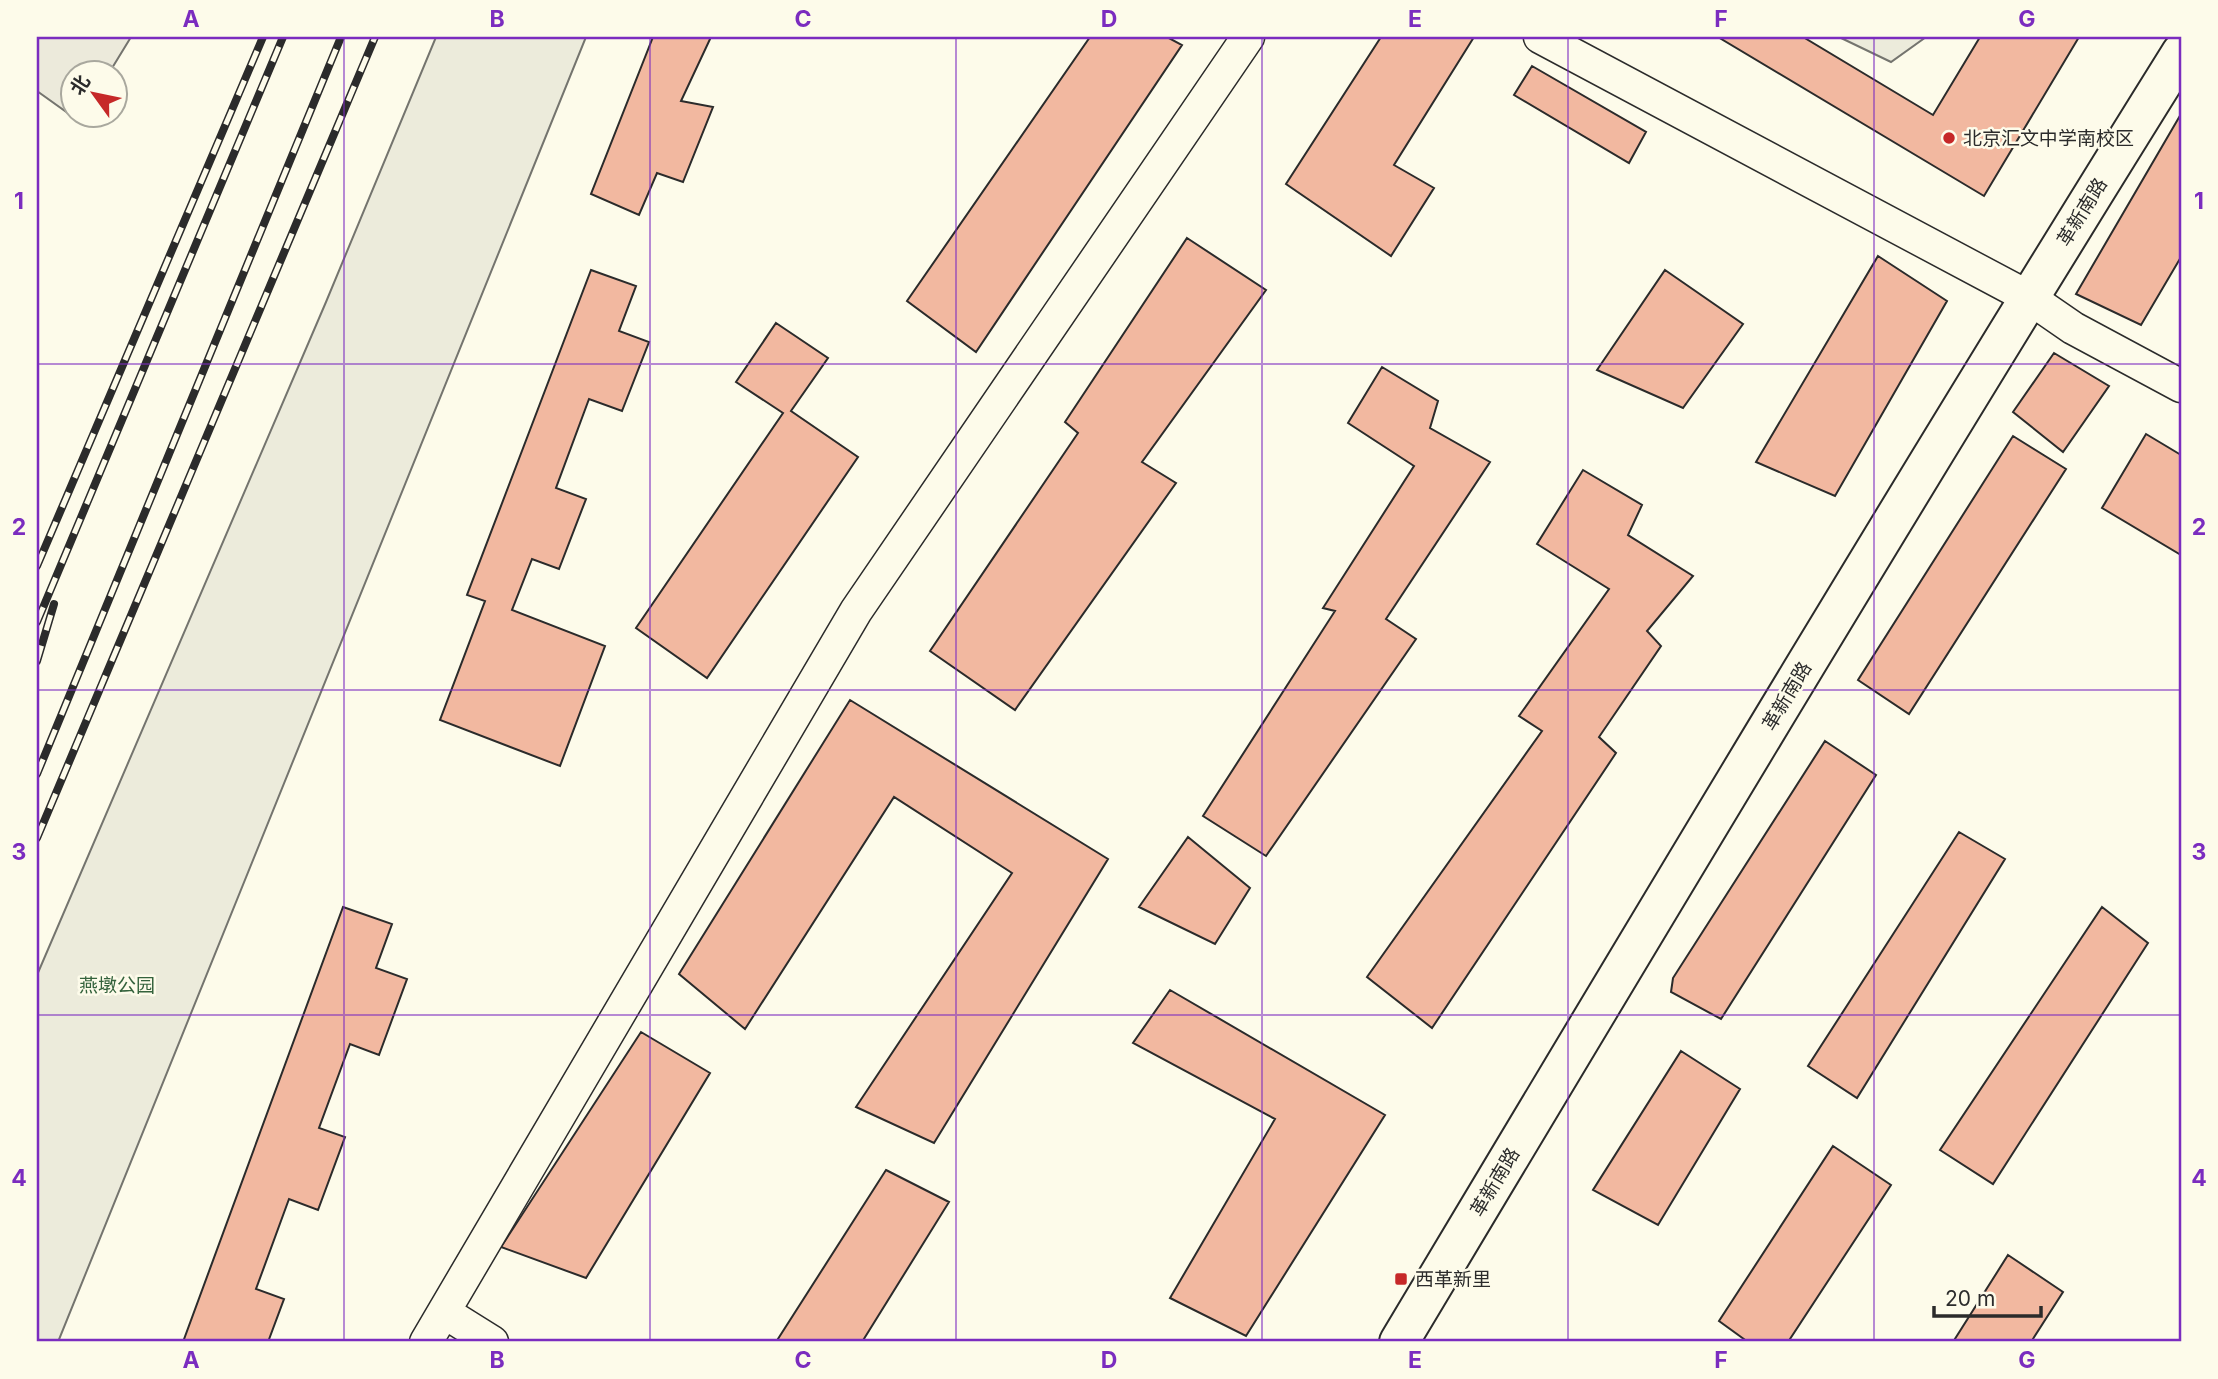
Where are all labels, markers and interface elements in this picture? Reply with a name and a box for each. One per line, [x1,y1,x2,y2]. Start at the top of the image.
text: A [182,5,200,33]
text: B [489,5,505,33]
text: C [794,5,812,33]
text: D [1101,5,1117,33]
text: E [1408,5,1422,33]
text: F [1714,5,1728,33]
text: G [2018,5,2036,33]
north arrow [60,60,130,130]
text: 北 [65,71,95,99]
place label: 北京汇文中学南校区 [1963,127,2134,150]
marker: 北京汇文中学南校区 [1941,130,1957,146]
street label: 革新南路 [2052,174,2112,250]
text: 1 [14,187,24,215]
text: 1 [2194,187,2204,215]
text: 2 [12,513,26,541]
text: 2 [2192,513,2206,541]
street label: 革新南路 [1758,657,1816,735]
text: 3 [12,838,26,866]
text: 3 [2192,838,2206,866]
park label: 燕墩公园 [79,974,155,997]
street label: 革新南路 [1466,1143,1524,1221]
text: 4 [11,1164,27,1192]
text: 4 [2191,1164,2207,1192]
place label: 西革新里 [1415,1268,1491,1291]
marker: 西革新里 [1393,1271,1409,1287]
scale bar [1934,1274,2041,1318]
text: 20 m [1945,1286,1995,1311]
text: A [182,1346,200,1374]
text: B [489,1346,505,1374]
text: C [794,1346,812,1374]
text: D [1101,1346,1117,1374]
text: E [1408,1346,1422,1374]
text: F [1714,1346,1728,1374]
text: G [2018,1346,2036,1374]

